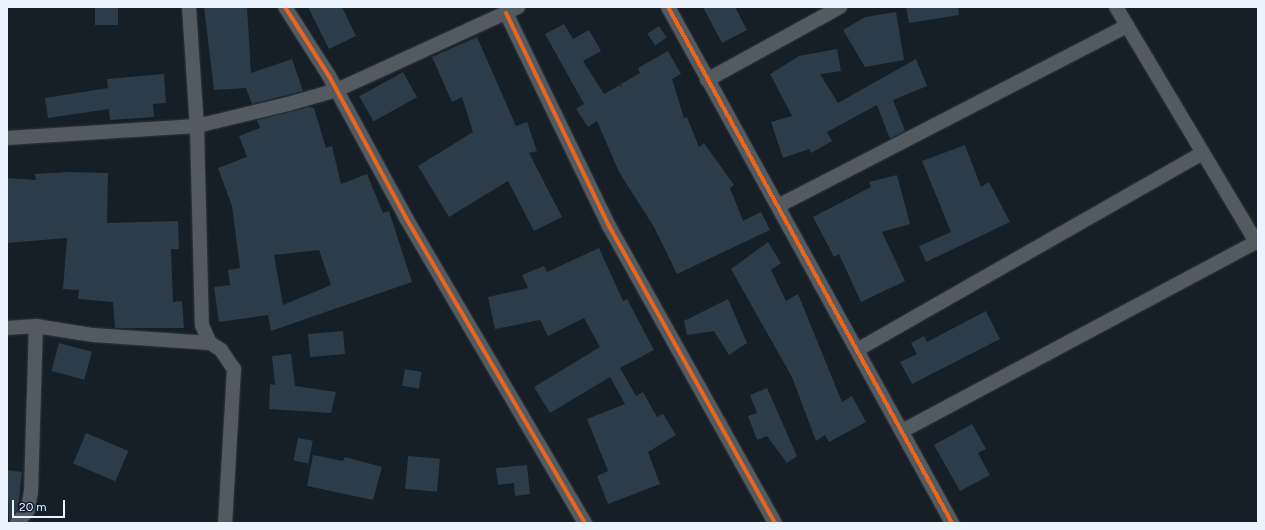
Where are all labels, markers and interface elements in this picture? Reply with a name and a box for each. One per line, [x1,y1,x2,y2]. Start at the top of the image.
scale bar [14,492,67,518]
text: 20 m [19,500,47,514]

